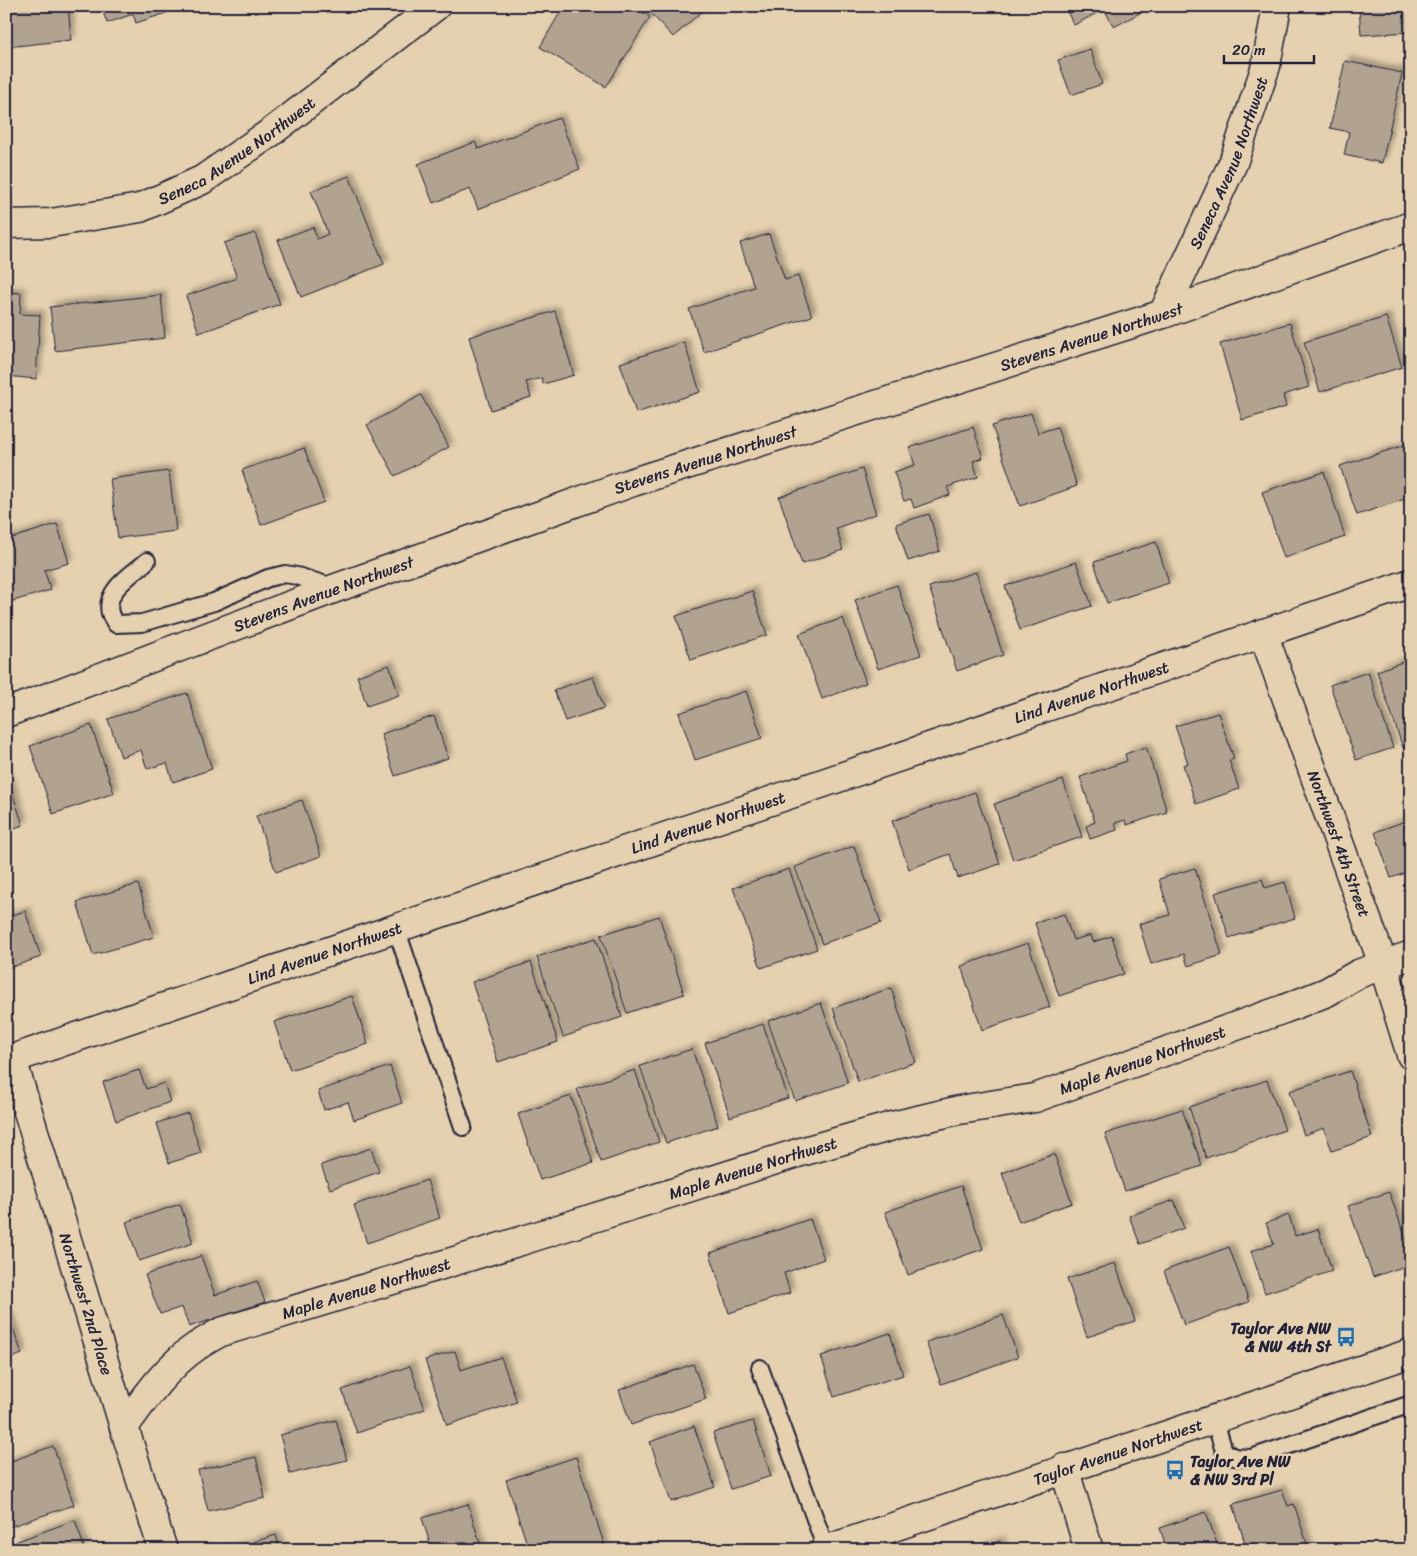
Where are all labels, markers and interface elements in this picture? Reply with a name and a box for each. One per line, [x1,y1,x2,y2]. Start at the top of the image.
scale bar [1224,32,1314,64]
text: 20 m [1232,37,1266,63]
street label: Seneca Avenue Northwest [1181,73,1276,254]
street label: Seneca Avenue Northwest [153,89,322,213]
street label: Stevens Avenue Northwest [996,293,1187,379]
street label: Stevens Avenue Northwest [610,416,801,502]
street label: Stevens Avenue Northwest [229,547,418,640]
street label: Lind Avenue Northwest [1010,652,1173,732]
street label: Northwest 4th Street [1299,766,1379,921]
street label: Lind Avenue Northwest [627,782,789,862]
street label: Lind Avenue Northwest [243,913,406,992]
street label: Maple Avenue Northwest [1055,1017,1229,1103]
street label: Maple Avenue Northwest [665,1128,840,1208]
street label: Northwest 2nd Place [51,1229,122,1379]
street label: Maple Avenue Northwest [278,1249,454,1327]
place label: Taylor Ave NW & NW 4th St [1230,1314,1333,1361]
bus stop icon: Taylor Ave NW & NW 4th St [1335,1326,1357,1348]
street label: Taylor Avenue Northwest [1029,1410,1206,1494]
place label: Taylor Ave NW & NW 3rd Pl [1190,1447,1291,1494]
bus stop icon: Taylor Ave NW & NW 3rd Pl [1164,1459,1186,1481]

